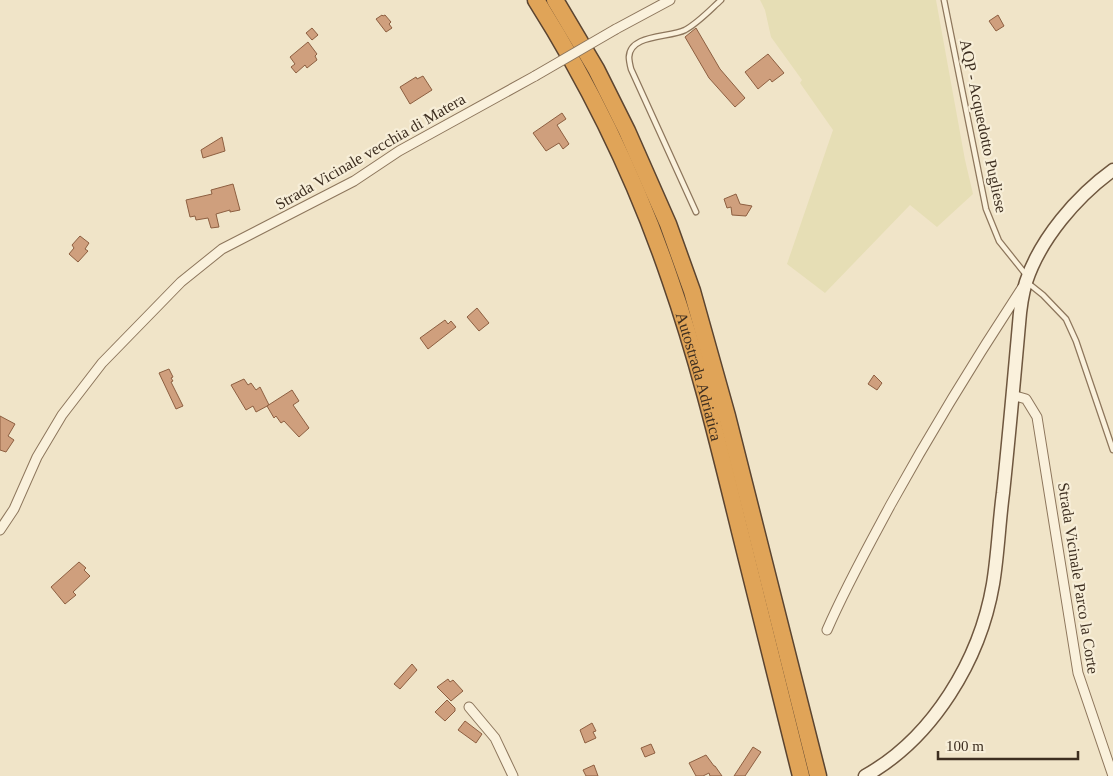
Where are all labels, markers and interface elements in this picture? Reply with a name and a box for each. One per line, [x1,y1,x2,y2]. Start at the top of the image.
street label: AQP - Acquedotto Pugliese [956,38,1010,215]
street label: Strada Vicinale vecchia di Matera [272,90,468,213]
street label: Autostrada Adriatica [673,310,725,443]
street label: Strada Vicinale Parco la Corte [1055,481,1102,675]
scale bar [938,728,1078,760]
text: 100 m [946,738,984,754]

